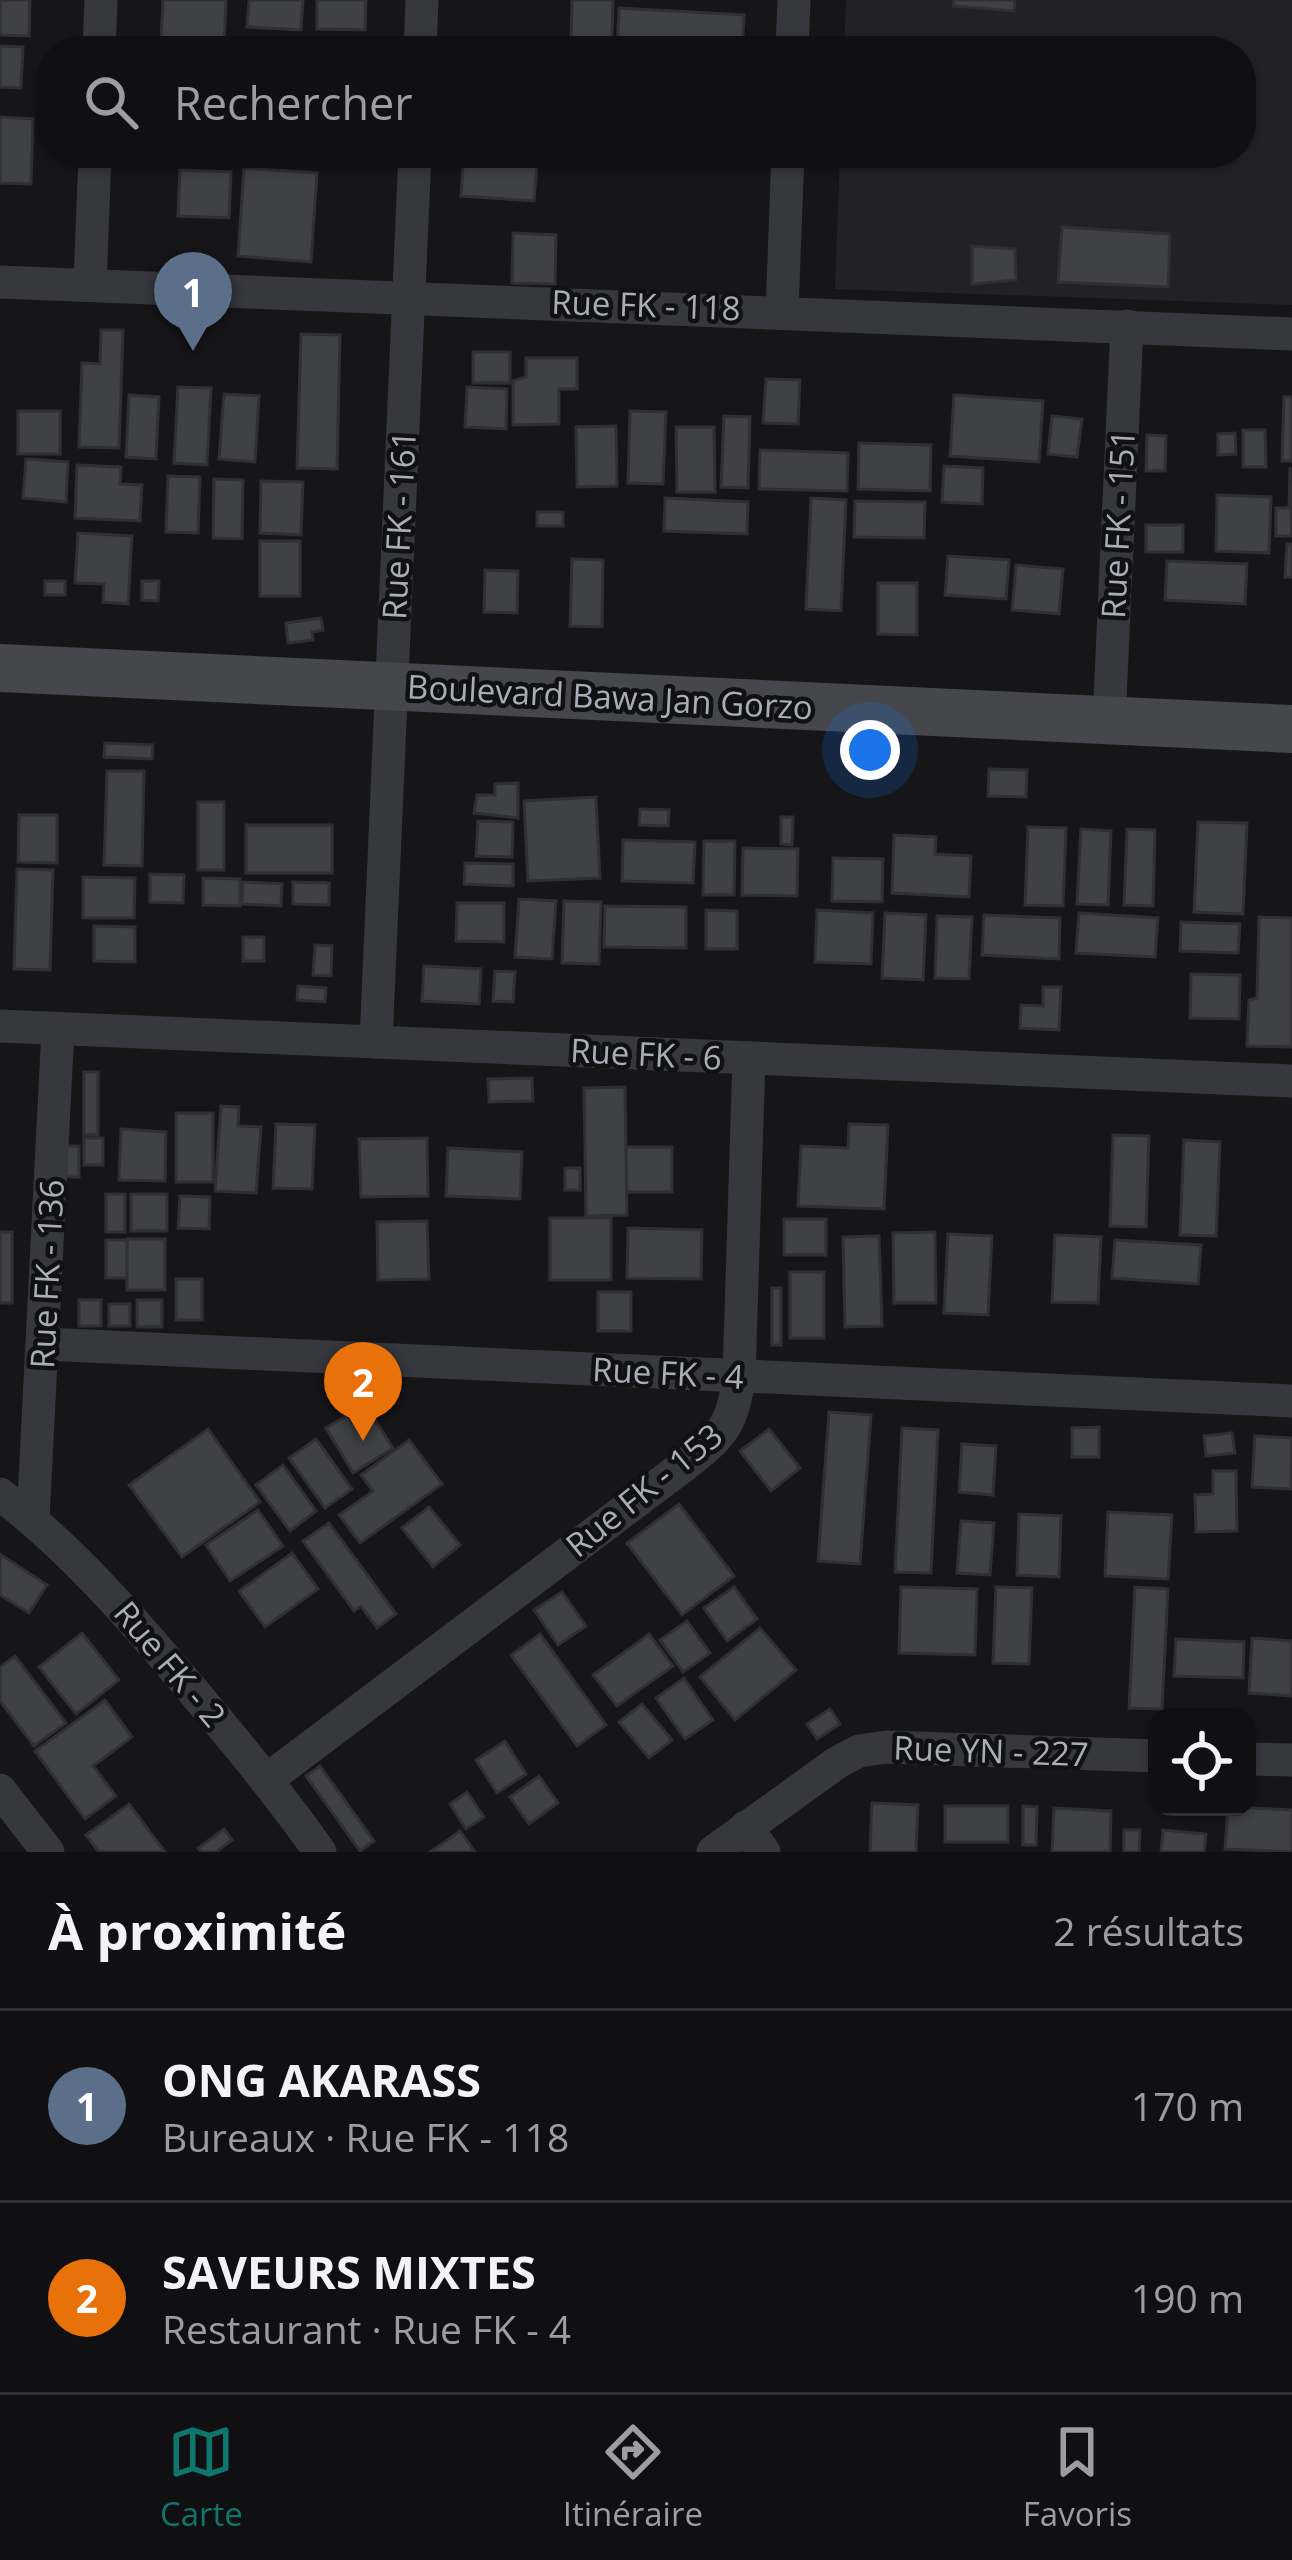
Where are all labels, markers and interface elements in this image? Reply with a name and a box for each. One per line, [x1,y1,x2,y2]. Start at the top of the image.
search box [36,36,1256,168]
icon: search [78,69,144,135]
text: Rechercher [174,72,413,133]
pin: 1 [154,252,232,351]
street label: Rue FK - 118 [551,279,741,330]
street label: Rue FK - 151 [1090,428,1145,620]
street label: Rue FK - 161 [371,429,426,621]
street label: Boulevard Bawa Jan Gorzo [406,663,814,730]
your location [840,720,900,780]
street label: Rue FK - 6 [569,1027,723,1080]
street label: Rue FK - 136 [19,1178,74,1370]
pin: 2 [324,1342,402,1441]
street label: Rue FK - 4 [591,1346,745,1399]
street label: Rue FK - 153 [556,1413,731,1567]
street label: Rue FK - 2 [104,1591,236,1736]
map controls [1148,1708,1256,1816]
button: locate [1148,1708,1256,1816]
street label: Rue YN - 227 [893,1725,1089,1776]
text: À proximité [48,1895,346,1965]
text: 2 résultats [1053,1904,1244,1957]
text: ONG AKARASS [162,2049,481,2110]
text: 1 [76,2079,98,2132]
text: 170 m [1131,2079,1244,2132]
text: Bureaux · Rue FK - 118 [162,2110,569,2163]
text: SAVEURS MIXTES [162,2241,536,2302]
text: 2 [76,2271,98,2324]
text: 190 m [1131,2271,1244,2324]
text: Restaurant · Rue FK - 4 [162,2302,571,2355]
tab: Carte [160,2419,243,2536]
tab: Itinéraire [563,2419,703,2536]
tab: Favoris [1023,2419,1132,2536]

